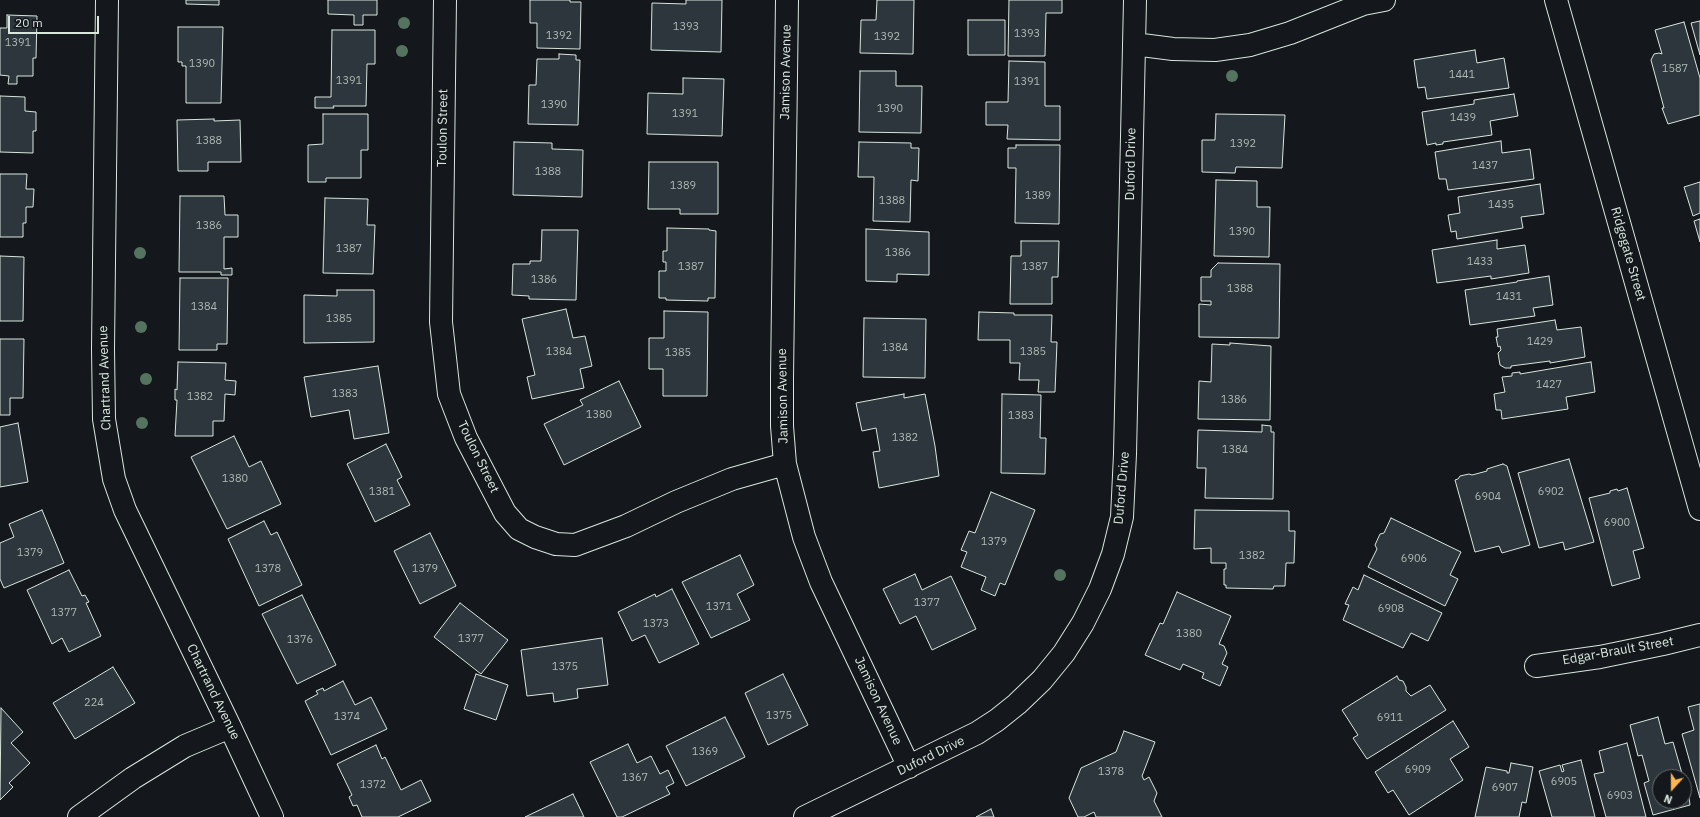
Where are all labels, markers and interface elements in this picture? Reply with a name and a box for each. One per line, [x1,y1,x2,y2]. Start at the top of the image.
scale bar [10,8,101,34]
text: 20 m [15,15,43,30]
house number: 1393 [673,20,699,34]
street label: Jamison Avenue [777,24,795,120]
house number: 1393 [1014,27,1040,41]
house number: 1392 [546,29,572,43]
house number: 1392 [874,30,900,44]
house number: 1391 [5,36,31,50]
house number: 1390 [189,57,215,71]
house number: 1587 [1662,62,1688,76]
house number: 1441 [1449,68,1475,82]
house number: 1391 [336,74,362,88]
house number: 1391 [1014,75,1040,89]
street label: Toulon Street [435,89,451,167]
house number: 1390 [541,98,567,112]
house number: 1390 [877,102,903,116]
house number: 1391 [672,107,698,121]
house number: 1439 [1450,111,1476,125]
street label: Duford Drive [1123,127,1139,201]
house number: 1388 [196,134,222,148]
house number: 1392 [1230,137,1256,151]
house number: 1437 [1472,159,1498,173]
house number: 1388 [535,165,561,179]
house number: 1389 [670,179,696,193]
house number: 1389 [1025,189,1051,203]
house number: 1388 [879,194,905,208]
house number: 1435 [1488,198,1514,212]
street label: Ridgegate Street [1607,205,1649,303]
house number: 1386 [196,219,222,233]
house number: 1390 [1229,225,1255,239]
house number: 1387 [336,242,362,256]
house number: 1386 [885,246,911,260]
house number: 1433 [1467,255,1493,269]
house number: 1387 [678,260,704,274]
house number: 1387 [1022,260,1048,274]
house number: 1386 [531,273,557,287]
house number: 1388 [1227,282,1253,296]
house number: 1431 [1496,290,1522,304]
house number: 1384 [191,300,217,314]
house number: 1385 [326,312,352,326]
street label: Chartrand Avenue [95,325,115,431]
house number: 1429 [1527,335,1553,349]
house number: 1384 [882,341,908,355]
house number: 1384 [546,345,572,359]
house number: 1385 [1020,345,1046,359]
house number: 1385 [665,346,691,360]
street label: Jamison Avenue [774,348,792,444]
house number: 1427 [1536,378,1562,392]
house number: 1383 [332,387,358,401]
house number: 1382 [187,390,213,404]
house number: 1386 [1221,393,1247,407]
house number: 1380 [586,408,612,422]
house number: 1383 [1008,409,1034,423]
street label: Toulon Street [454,418,502,496]
house number: 1382 [892,431,918,445]
house number: 1384 [1222,443,1248,457]
street label: Duford Drive [1111,451,1133,525]
house number: 1380 [222,472,248,486]
house number: 1381 [369,485,395,499]
house number: 6902 [1538,485,1564,499]
house number: 6904 [1475,490,1501,504]
house number: 6900 [1604,516,1630,530]
house number: 1379 [981,535,1007,549]
house number: 1379 [17,546,43,560]
house number: 1382 [1239,549,1265,563]
house number: 6906 [1401,552,1427,566]
house number: 1378 [255,562,281,576]
house number: 1379 [412,562,438,576]
house number: 1377 [914,596,940,610]
house number: 1371 [706,600,732,614]
house number: 6908 [1378,602,1404,616]
house number: 1377 [51,606,77,620]
house number: 1373 [643,617,669,631]
house number: 1380 [1176,627,1202,641]
house number: 1377 [458,632,484,646]
house number: 1376 [287,633,313,647]
street label: Edgar-Brault Street [1561,634,1675,668]
street label: Chartrand Avenue [183,641,243,743]
street label: Jamison Avenue [851,654,905,748]
house number: 1375 [552,660,578,674]
house number: 224 [84,696,104,710]
house number: 1375 [766,709,792,723]
house number: 1374 [334,710,360,724]
house number: 6911 [1377,711,1403,725]
street label: Duford Drive [895,733,967,779]
house number: 1369 [692,745,718,759]
house number: 6909 [1405,763,1431,777]
house number: 1378 [1098,765,1124,779]
north arrow [1652,769,1692,809]
house number: 1367 [622,771,648,785]
house number: 6905 [1551,775,1577,789]
house number: 1372 [360,778,386,792]
house number: 6907 [1492,781,1518,795]
house number: 6903 [1607,789,1633,803]
text: N [1662,791,1674,807]

